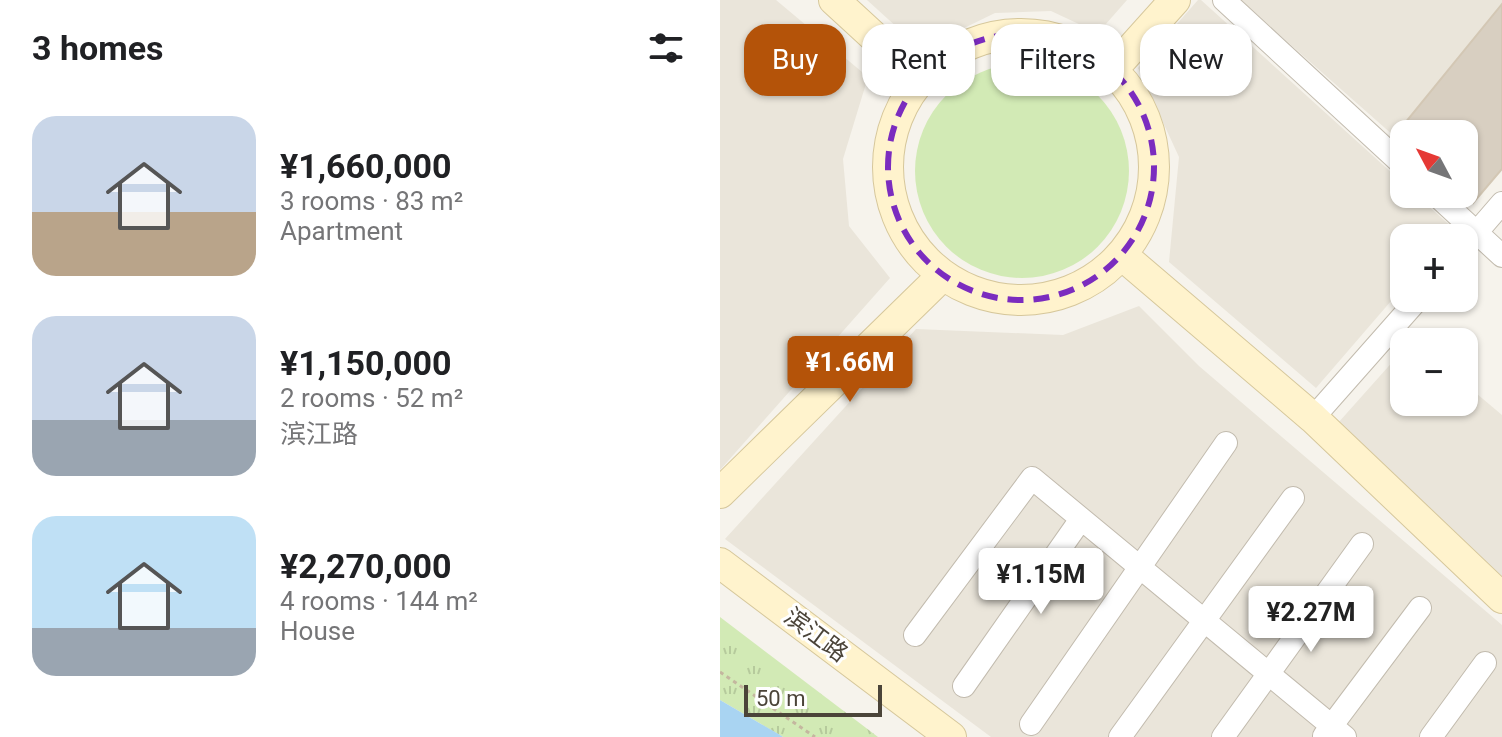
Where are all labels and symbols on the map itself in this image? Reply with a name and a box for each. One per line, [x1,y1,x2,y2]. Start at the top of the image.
north arrow [1390,120,1478,208]
pin: ¥1.66M [785,336,915,404]
pin: ¥1.15M [976,548,1106,616]
pin: ¥2.27M [1246,586,1376,654]
street label: 滨江路 [779,602,853,668]
scale bar [744,681,882,717]

